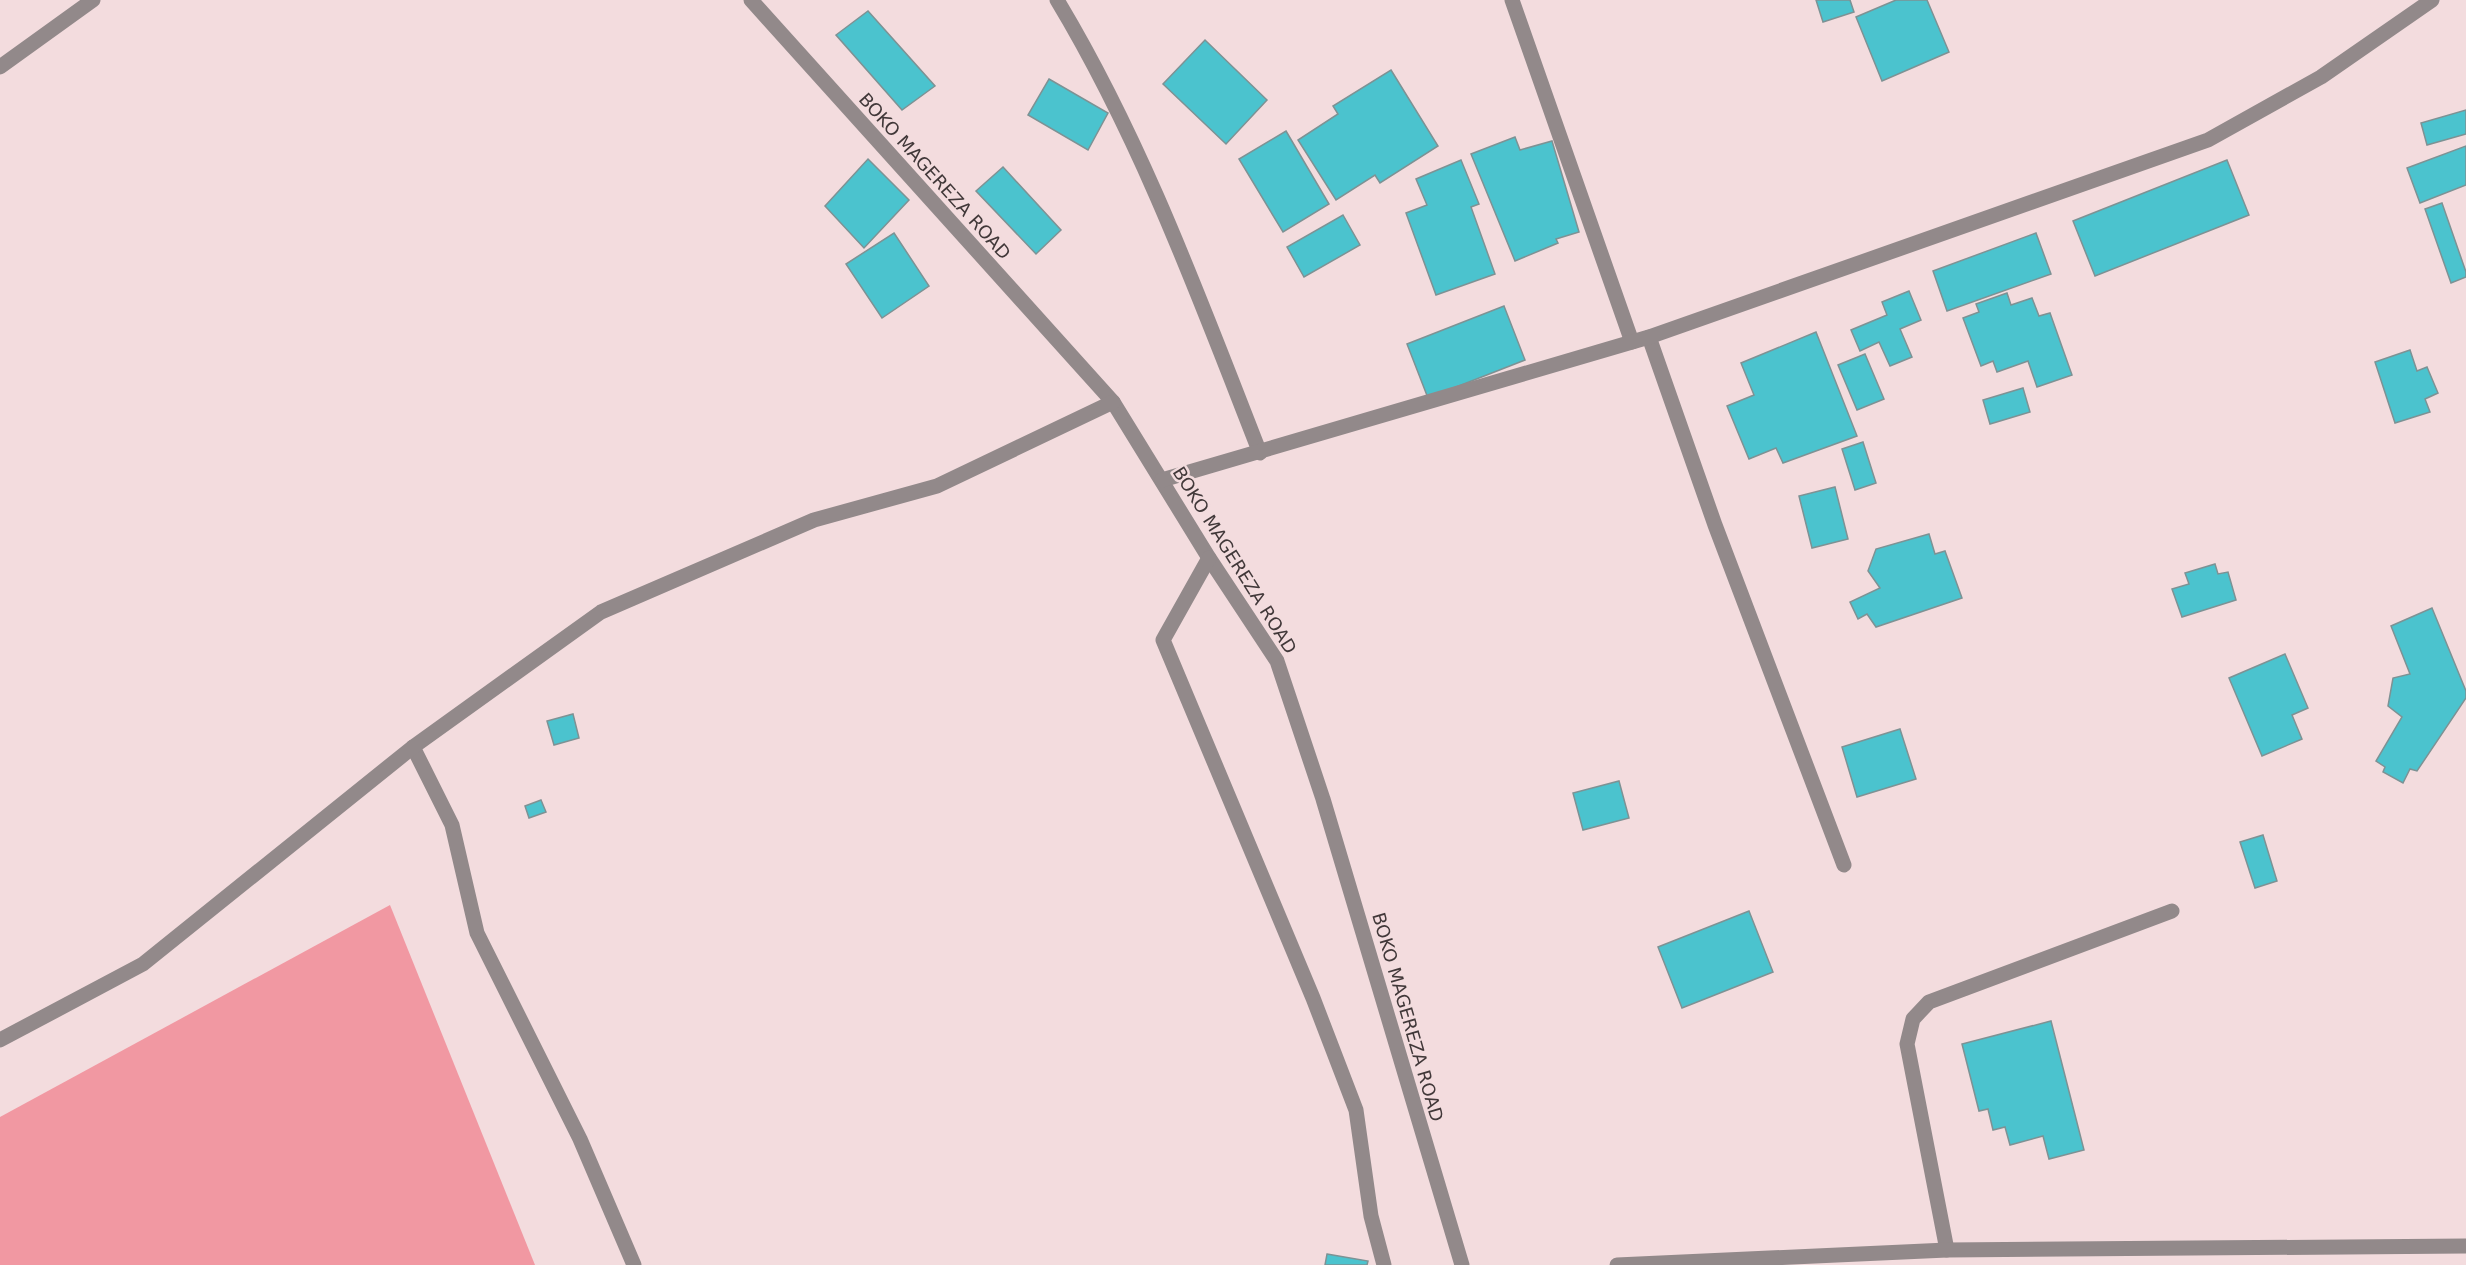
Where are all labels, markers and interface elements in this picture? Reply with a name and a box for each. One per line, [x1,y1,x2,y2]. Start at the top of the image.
street label: BOKO MAGEREZA ROAD [855,89,1015,263]
street label: BOKO MAGEREZA ROAD [1169,463,1301,657]
street label: BOKO MAGEREZA ROAD [1368,910,1448,1124]

